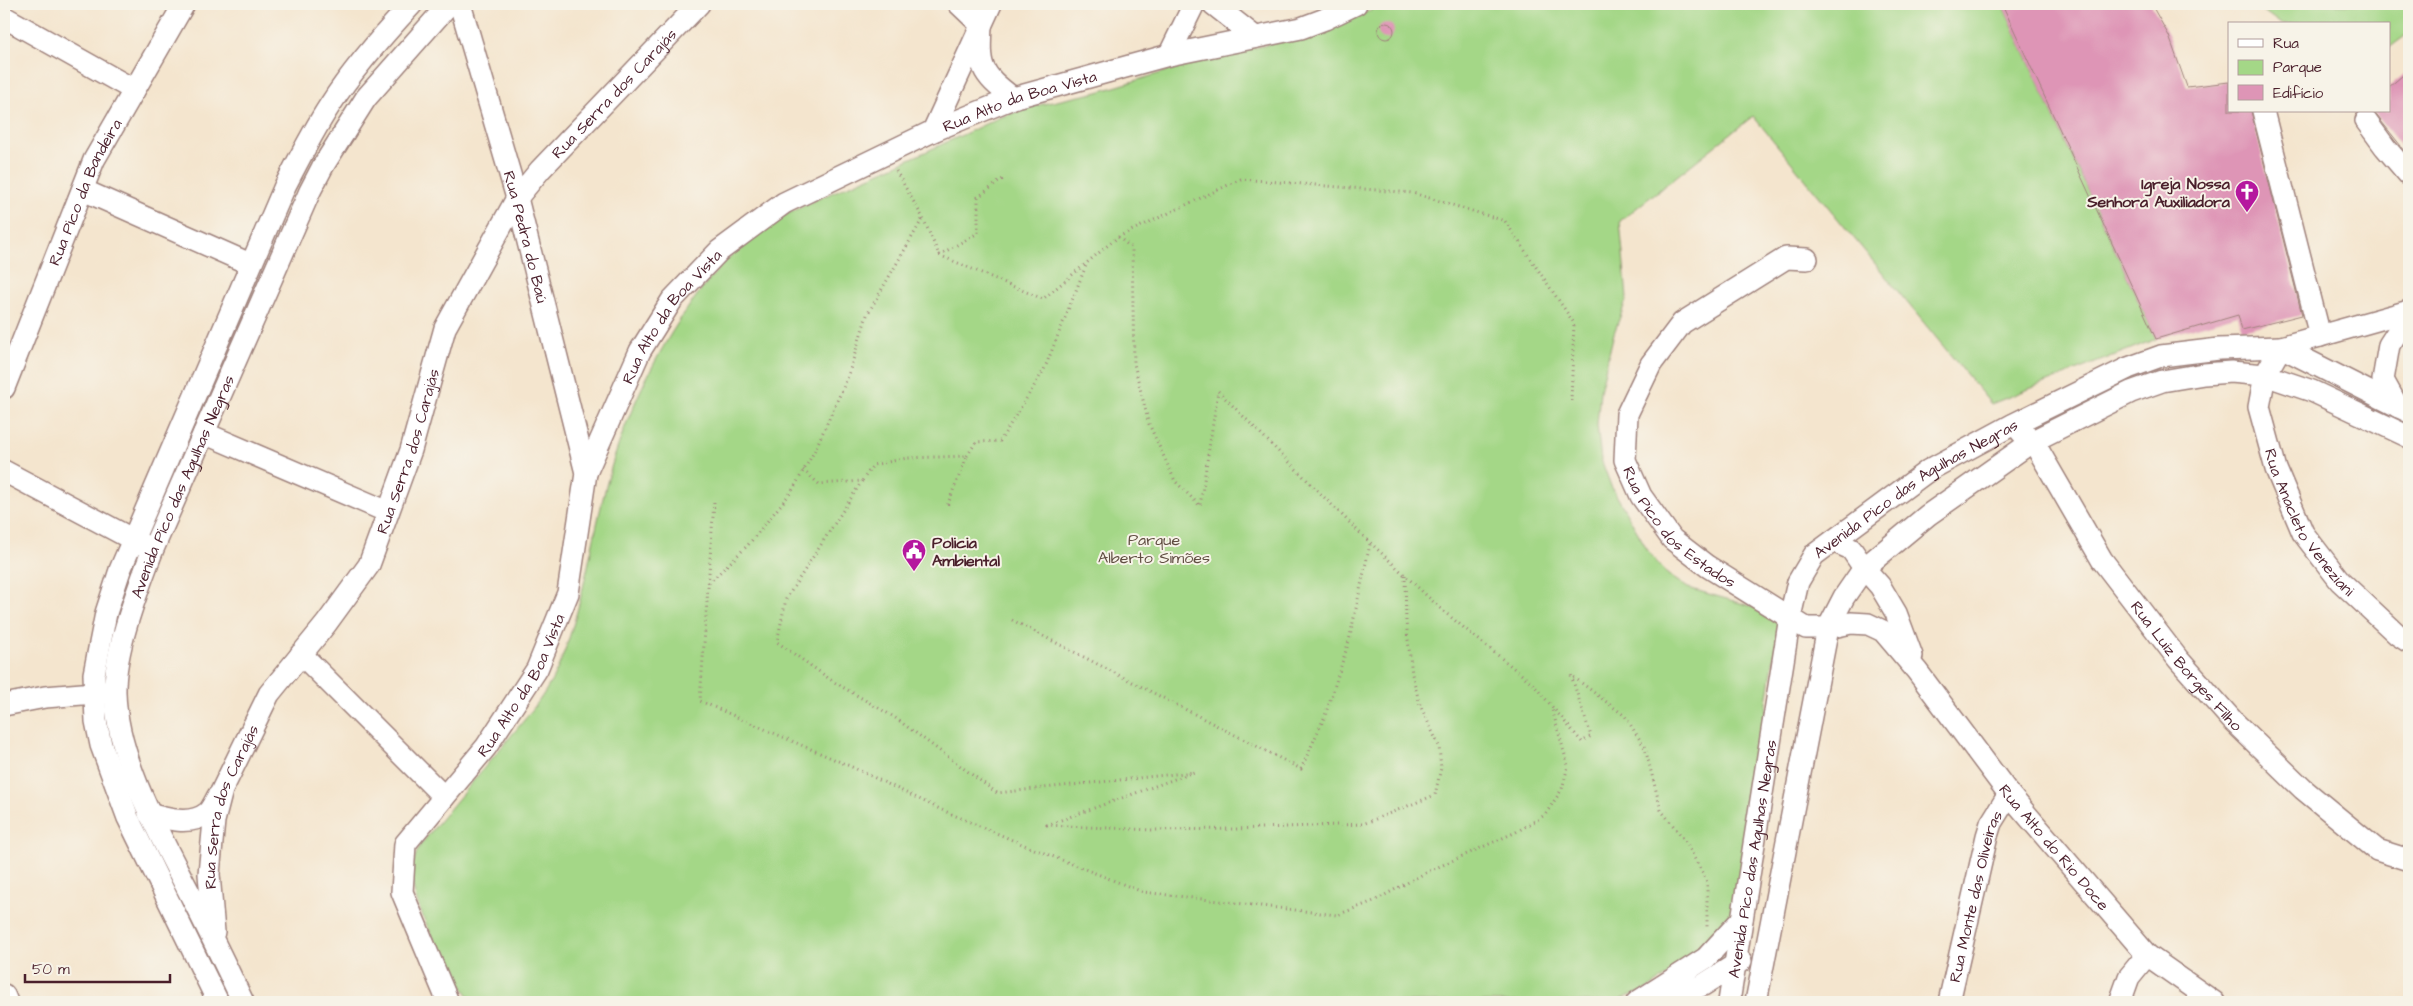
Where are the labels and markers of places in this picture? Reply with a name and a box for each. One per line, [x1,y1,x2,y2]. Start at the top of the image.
place label: Igreja Nossa Senhora Auxiliadora [2086,173,2231,213]
church icon: Igreja Nossa Senhora Auxiliadora [2234,179,2260,213]
place label: Policia Ambiental [932,532,1000,572]
public building icon: Policia Ambiental [901,538,927,572]

